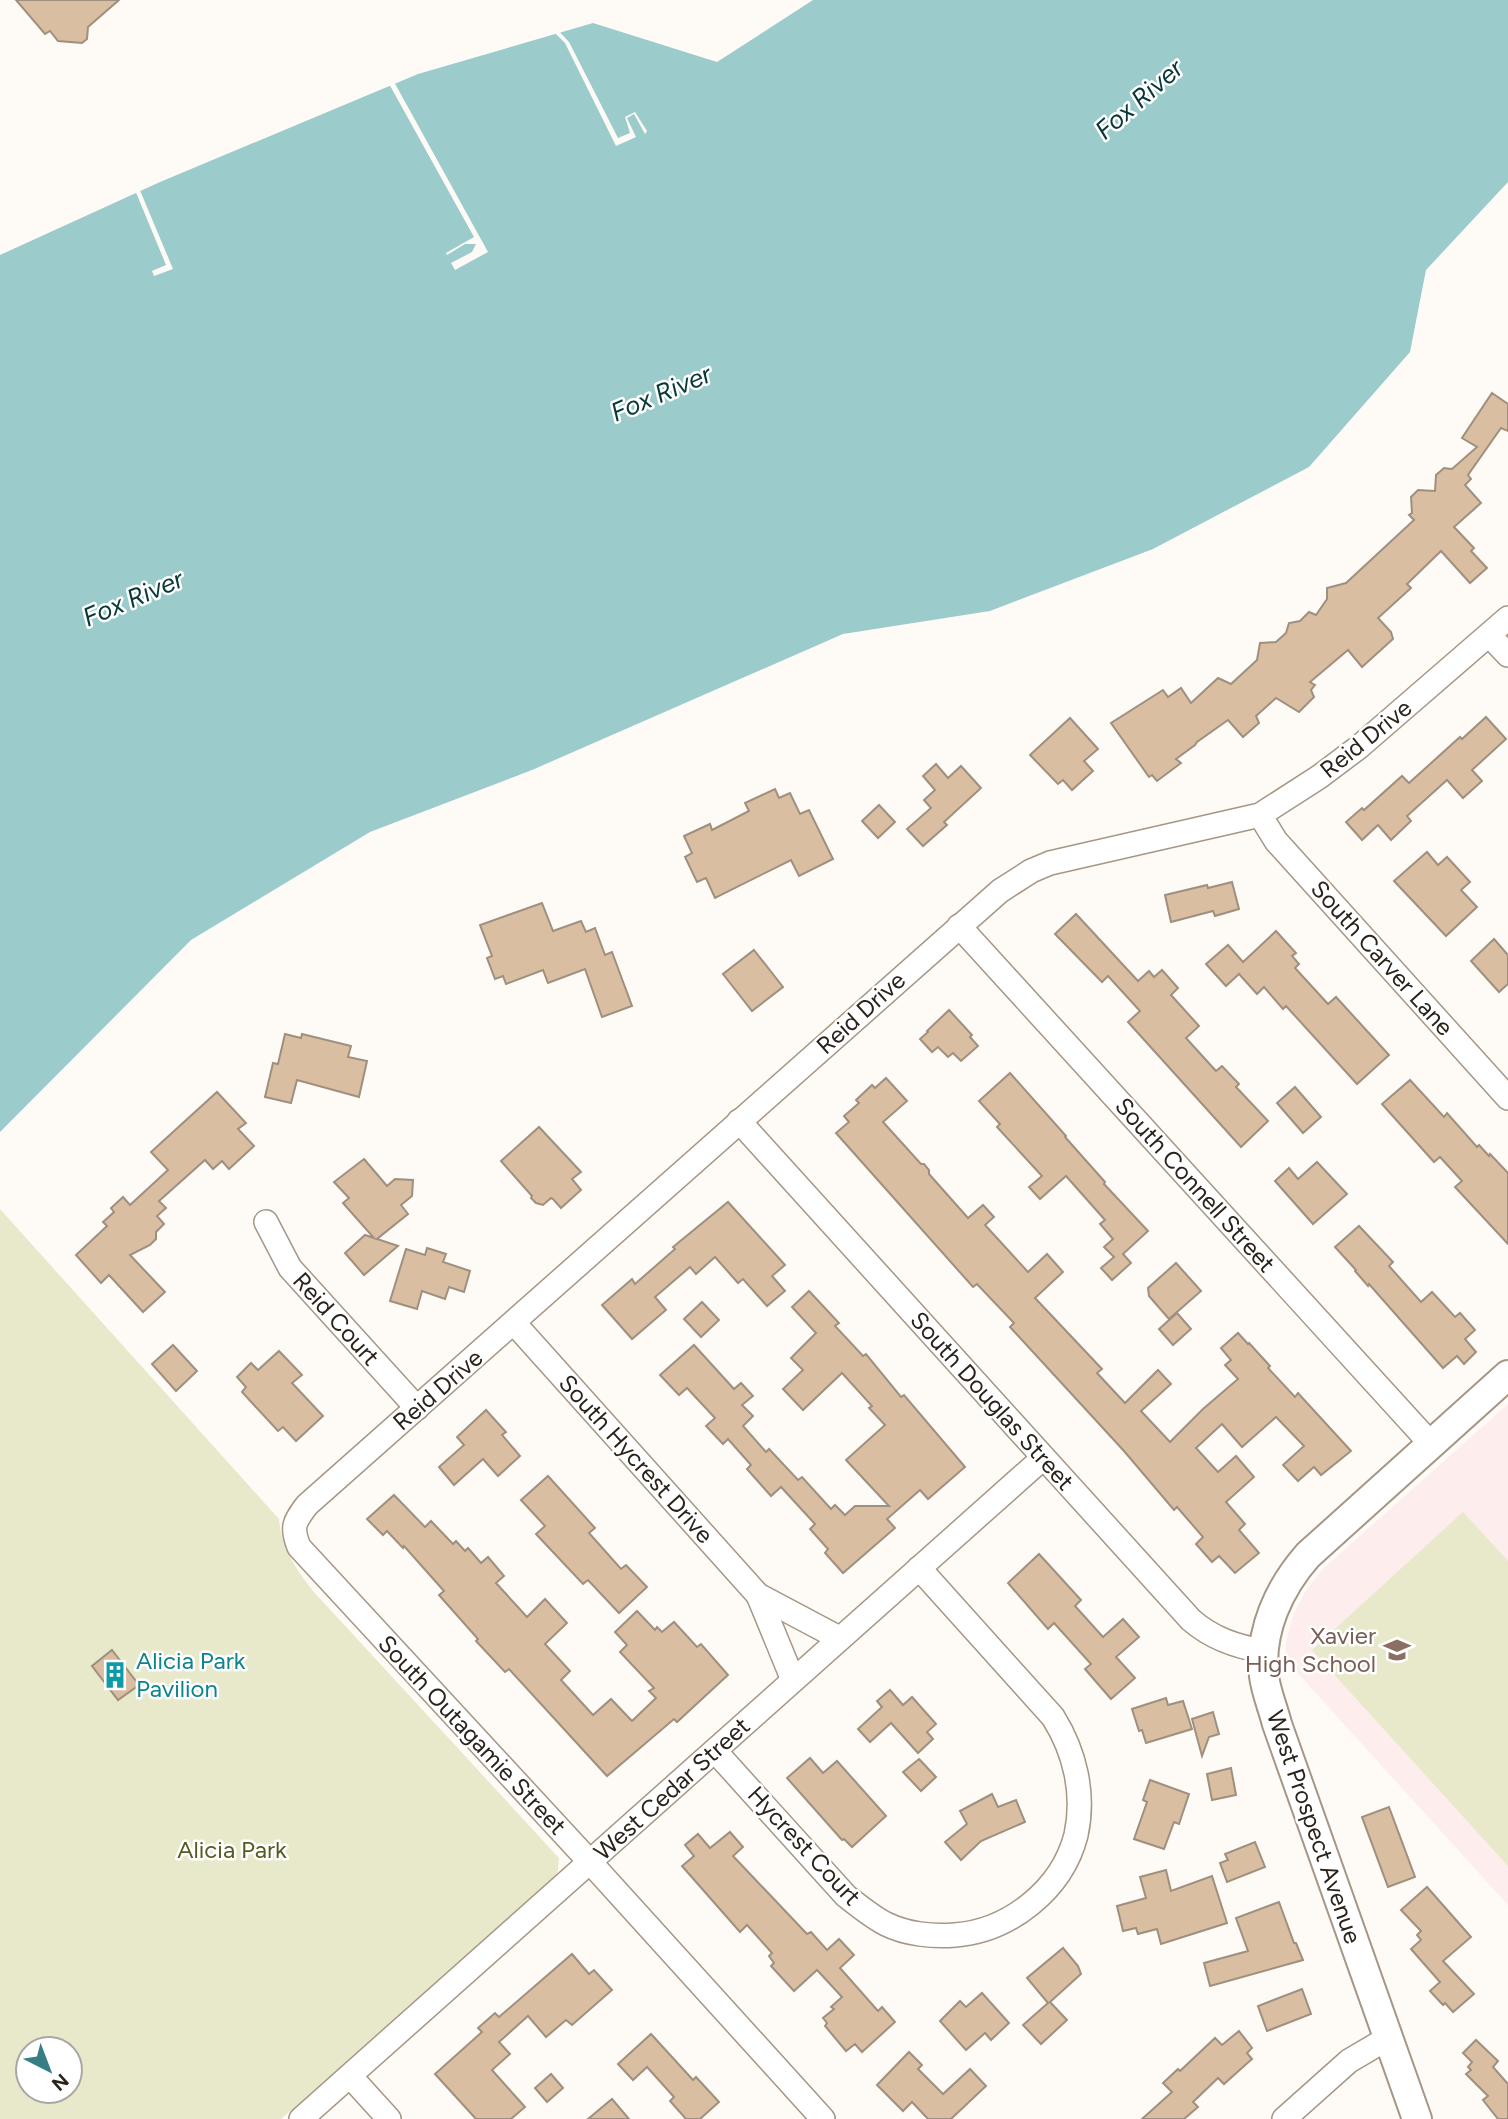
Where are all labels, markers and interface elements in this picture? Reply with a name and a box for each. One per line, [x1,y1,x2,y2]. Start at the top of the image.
water label: Fox River [1088,51,1190,146]
water label: Fox River [606,357,717,429]
water label: Fox River [78,562,189,634]
street label: Reid Drive [1314,693,1417,784]
street label: South Carver Lane [1305,874,1460,1041]
street label: Reid Drive [810,965,911,1060]
street label: South Connell Street [1109,1091,1282,1278]
street label: Reid Court [287,1266,386,1371]
street label: South Douglas Street [905,1305,1080,1496]
street label: Reid Drive [387,1343,488,1436]
street label: South Hycrest Drive [553,1368,720,1549]
place label: Xavier High School [1245,1621,1376,1678]
street label: South Outagamie Street [372,1629,572,1840]
school or university icon: Xavier High School [1382,1635,1412,1665]
place label: Alicia Park Pavilion [136,1646,246,1703]
building icon: Alicia Park Pavilion [100,1660,130,1690]
street label: West Prospect Avenue [1261,1706,1368,1947]
street label: West Cedar Street [588,1711,755,1866]
street label: Hycrest Court [742,1780,867,1911]
park label: Alicia Park [177,1835,287,1864]
north arrow [14,2035,84,2105]
text: N [47,2069,73,2096]

